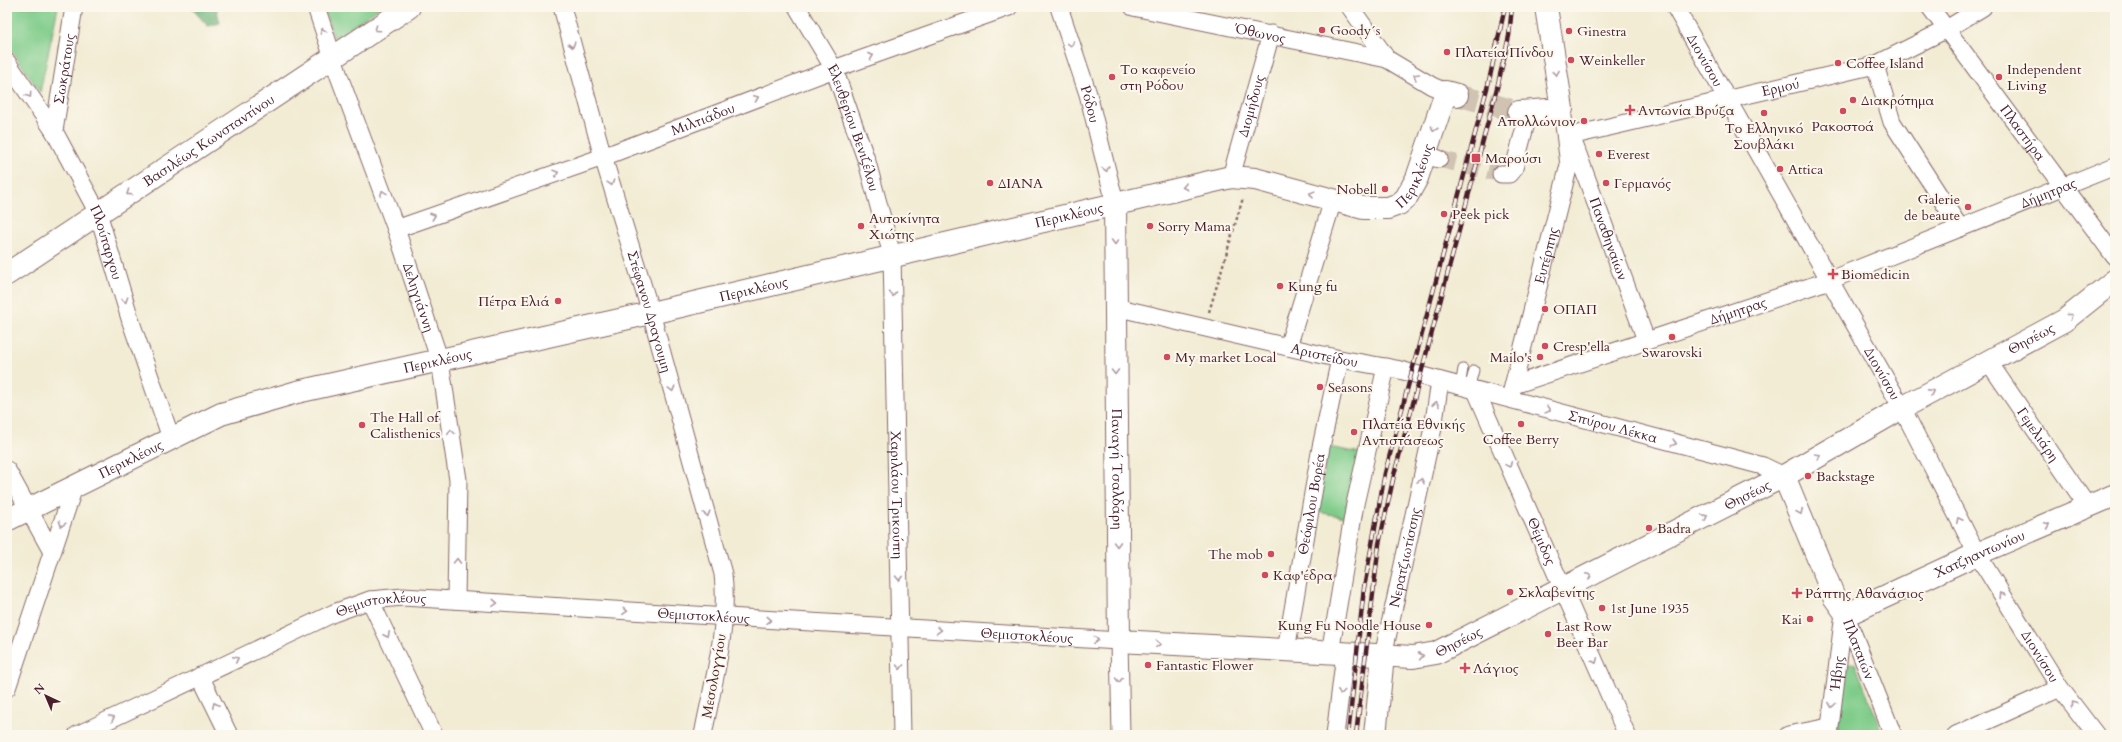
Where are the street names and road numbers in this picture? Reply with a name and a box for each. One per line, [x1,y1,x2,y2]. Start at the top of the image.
street label: Όθωνος [1232,18,1287,48]
street label: Διονύσου [1682,30,1728,90]
street label: Σωκράτους [49,32,79,106]
street label: Ελευθερίου Βενιζέλου [823,60,884,193]
street label: Διομήδους [1233,72,1269,139]
street label: Ερμού [1759,73,1801,101]
street label: Ρόδου [1076,83,1104,125]
street label: Βασιλέως Κωνσταντίνου [139,90,278,191]
street label: Μιλτιάδου [668,98,738,140]
street label: Πλαστήρα [1996,101,2050,165]
street label: Περικλέους [1391,141,1437,212]
street label: Δήμητρας [2017,173,2079,212]
street label: Παναθηναίων [1585,195,1633,283]
street label: Περικλέους [1033,198,1105,232]
street label: Πλούταρχου [86,201,127,282]
street label: Ευτέρπης [1530,225,1562,286]
street label: Στέφανου Δραγουμη [623,248,676,375]
street label: Δεληγιάννη [398,260,439,334]
street label: Περικλέους [717,272,790,306]
street label: Δήμητρας [1707,292,1769,329]
street label: Θησέως [2004,318,2058,359]
street label: Αριστείδου [1289,338,1360,372]
street label: Διονύσου [1860,343,1905,403]
street label: Περικλέους [402,344,474,377]
street label: Γεμελιάρη [2013,403,2064,465]
street label: Σπύρου Λέκκα [1566,405,1660,447]
street label: Παναγή Τσαλδάρη [1107,408,1127,530]
street label: Χαριλάου Τρικούπη [886,430,908,559]
street label: Περικλέους [95,435,166,483]
street label: Θεόφιλου Βορέα [1293,451,1329,556]
street label: Θησέως [1721,475,1774,515]
street label: Νερατζιωτίσσης [1384,506,1425,609]
street label: Θέμιδος [1523,514,1561,568]
street label: Χατζηαντωνίου [1931,525,2028,582]
street label: Θεμιστοκλέους [333,587,427,621]
street label: Θεμιστοκλέους [657,603,750,628]
street label: Πλαταιών [1839,616,1880,682]
street label: Θησέως [1432,622,1485,661]
street label: Θεμιστοκλέους [980,623,1074,648]
street label: Διονύσου [2017,626,2064,686]
street label: Μεσολογγίου [697,632,731,720]
street label: Ήβης [1825,655,1848,692]

